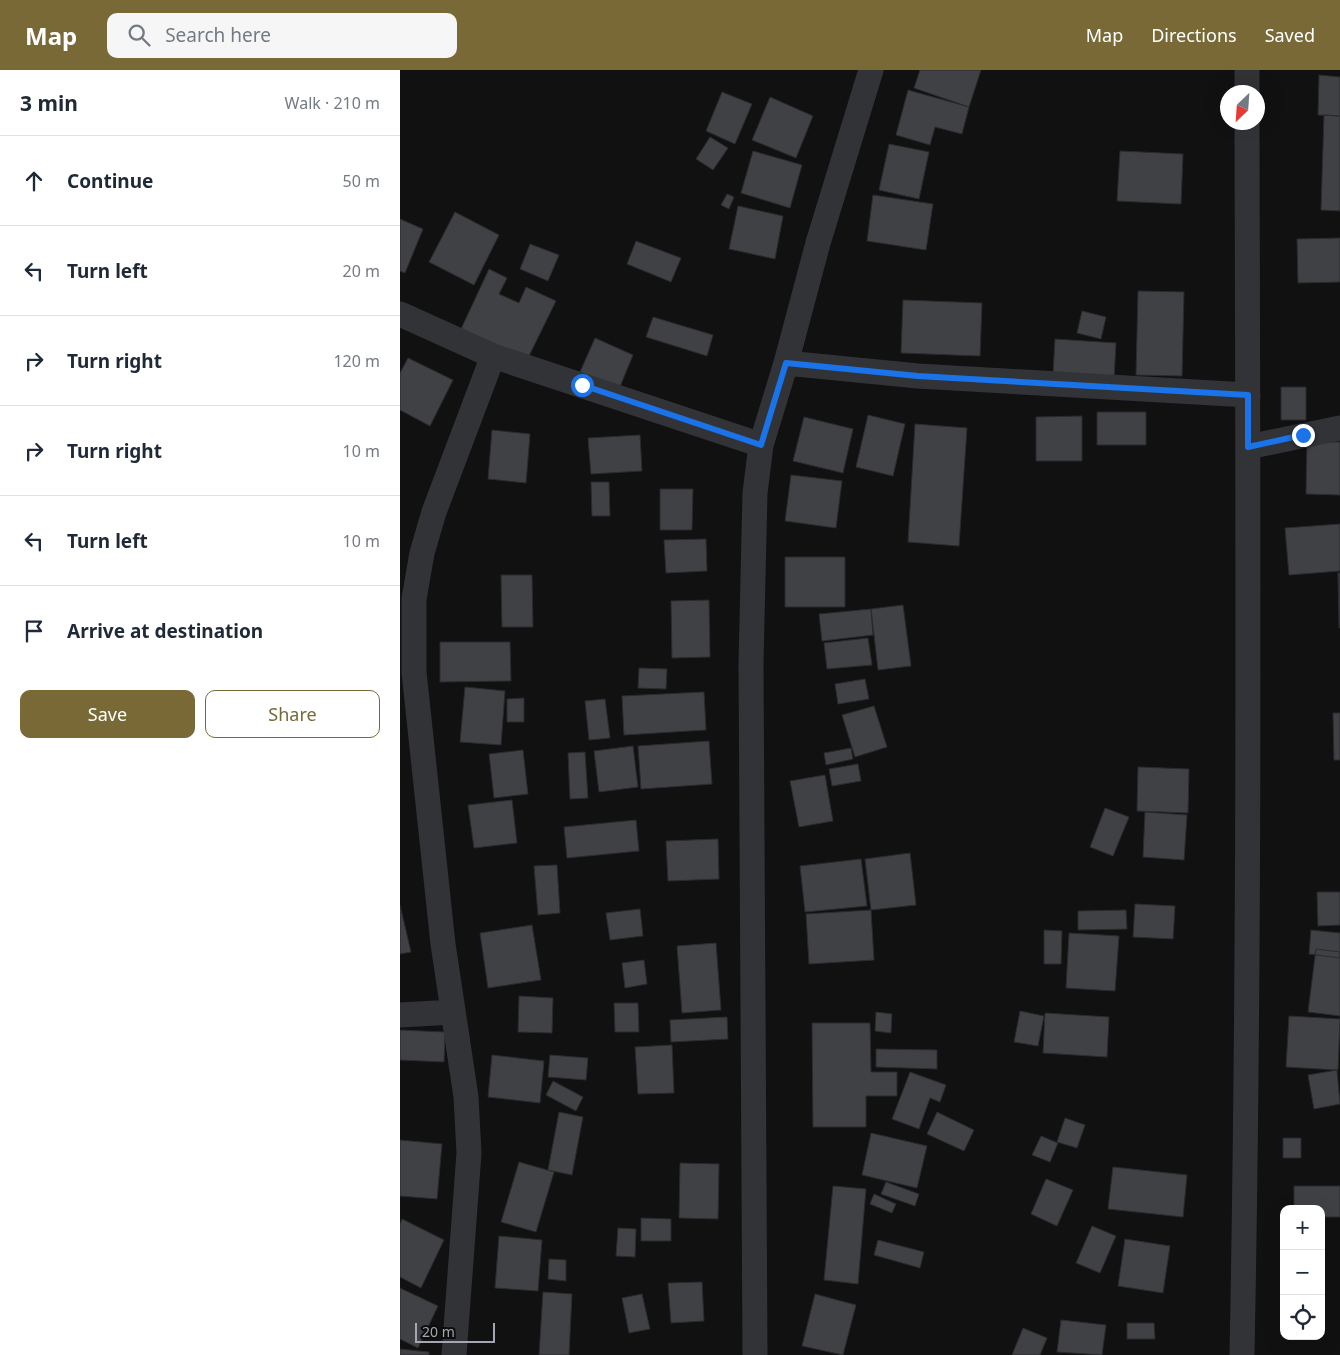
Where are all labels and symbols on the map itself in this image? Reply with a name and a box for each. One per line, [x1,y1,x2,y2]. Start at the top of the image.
north arrow [1220,85,1265,130]
route start [571,374,594,397]
route end [1292,424,1315,447]
scale bar [415,1320,495,1343]

